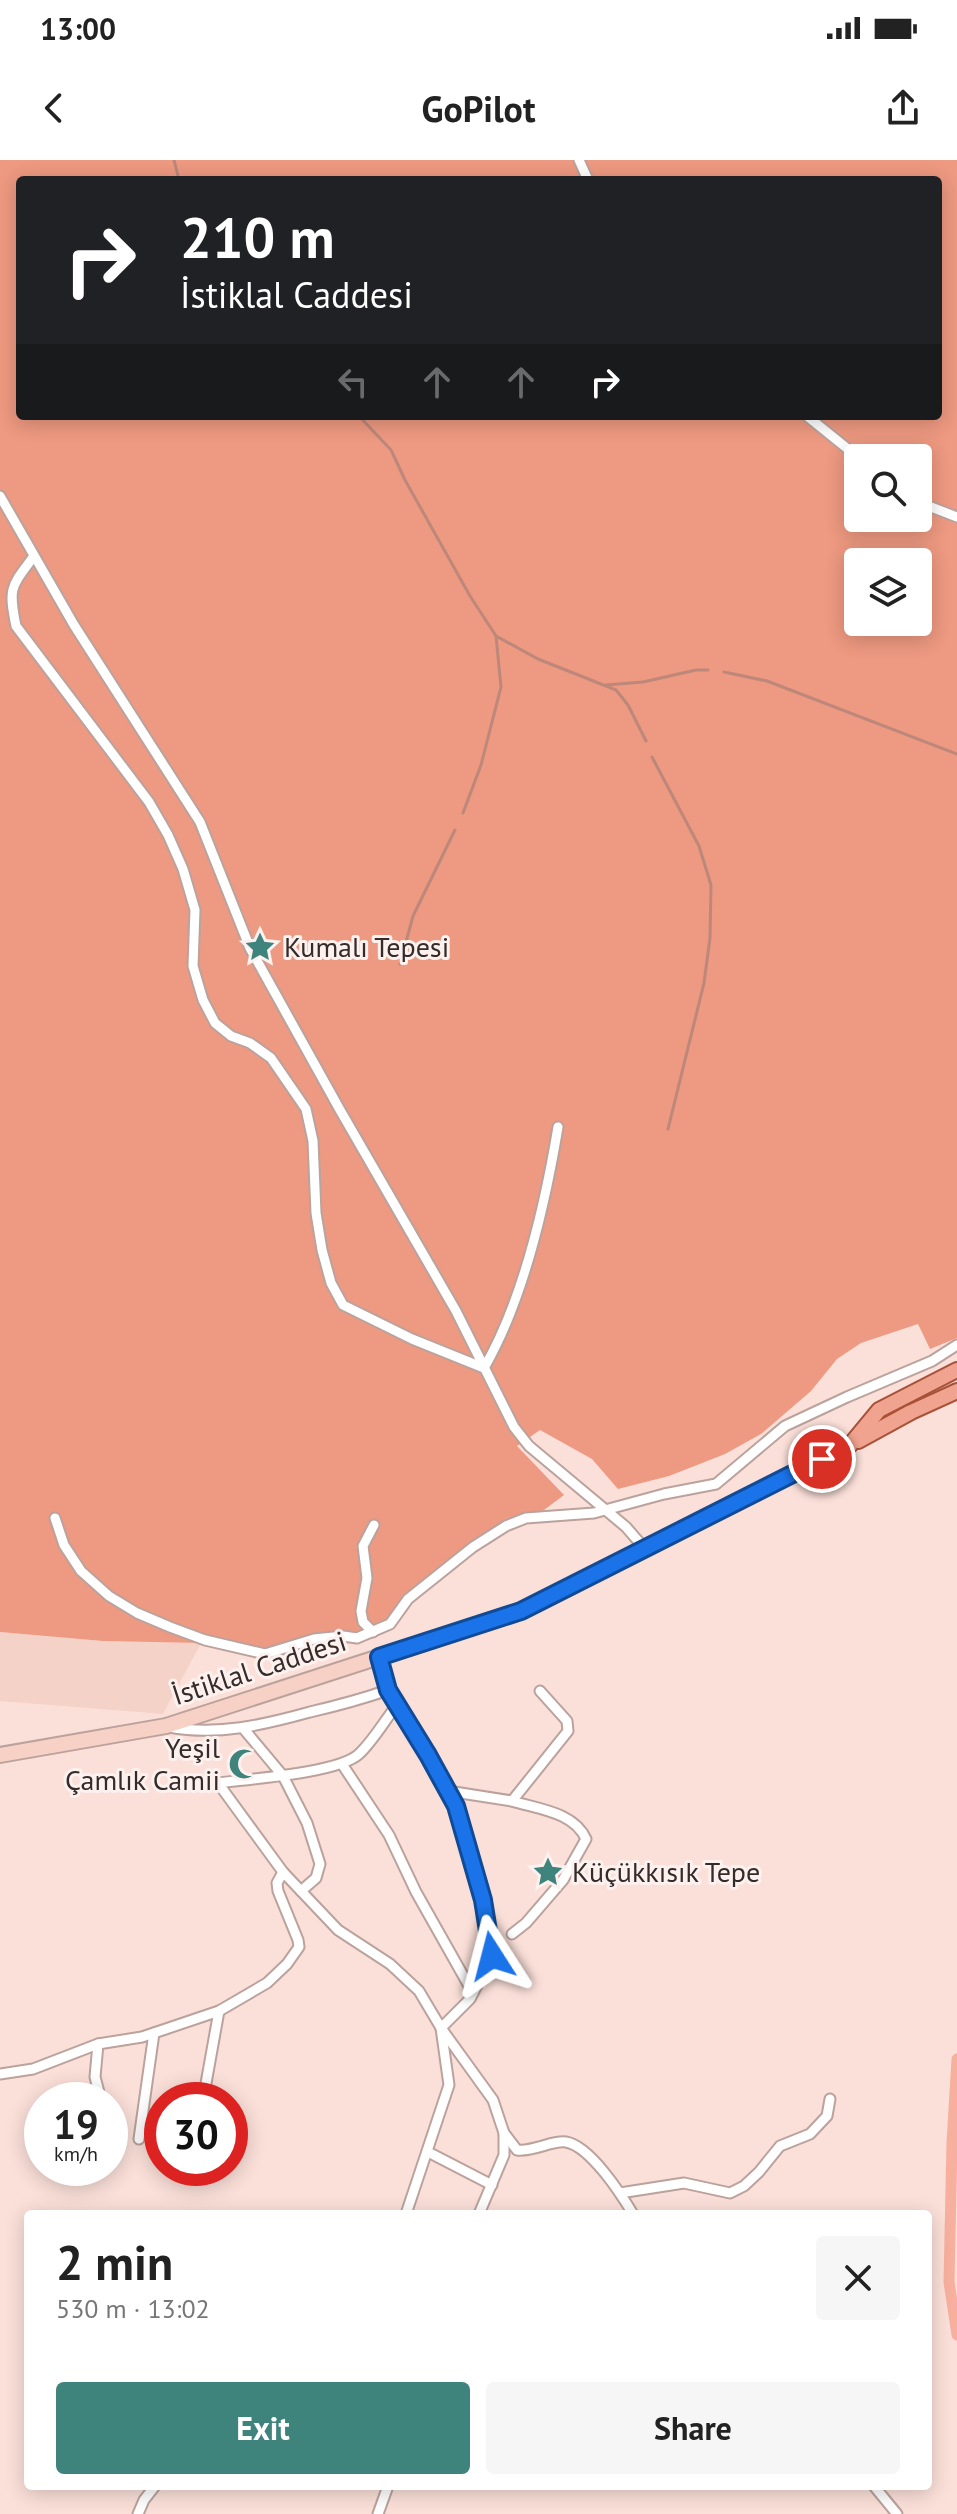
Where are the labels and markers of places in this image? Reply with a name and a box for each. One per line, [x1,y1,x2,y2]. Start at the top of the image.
place label: Kumalı Tepesi [284,928,449,965]
place icon: Kumalı Tepesi [243,930,277,964]
pin [788,1425,856,1493]
place label: Yeşil Çamlık Camii [65,1729,220,1798]
mosque icon: Yeşil Çamlık Camii [227,1747,261,1781]
place label: Küçükkısık Tepe [572,1853,760,1890]
place icon: Küçükkısık Tepe [531,1855,565,1889]

